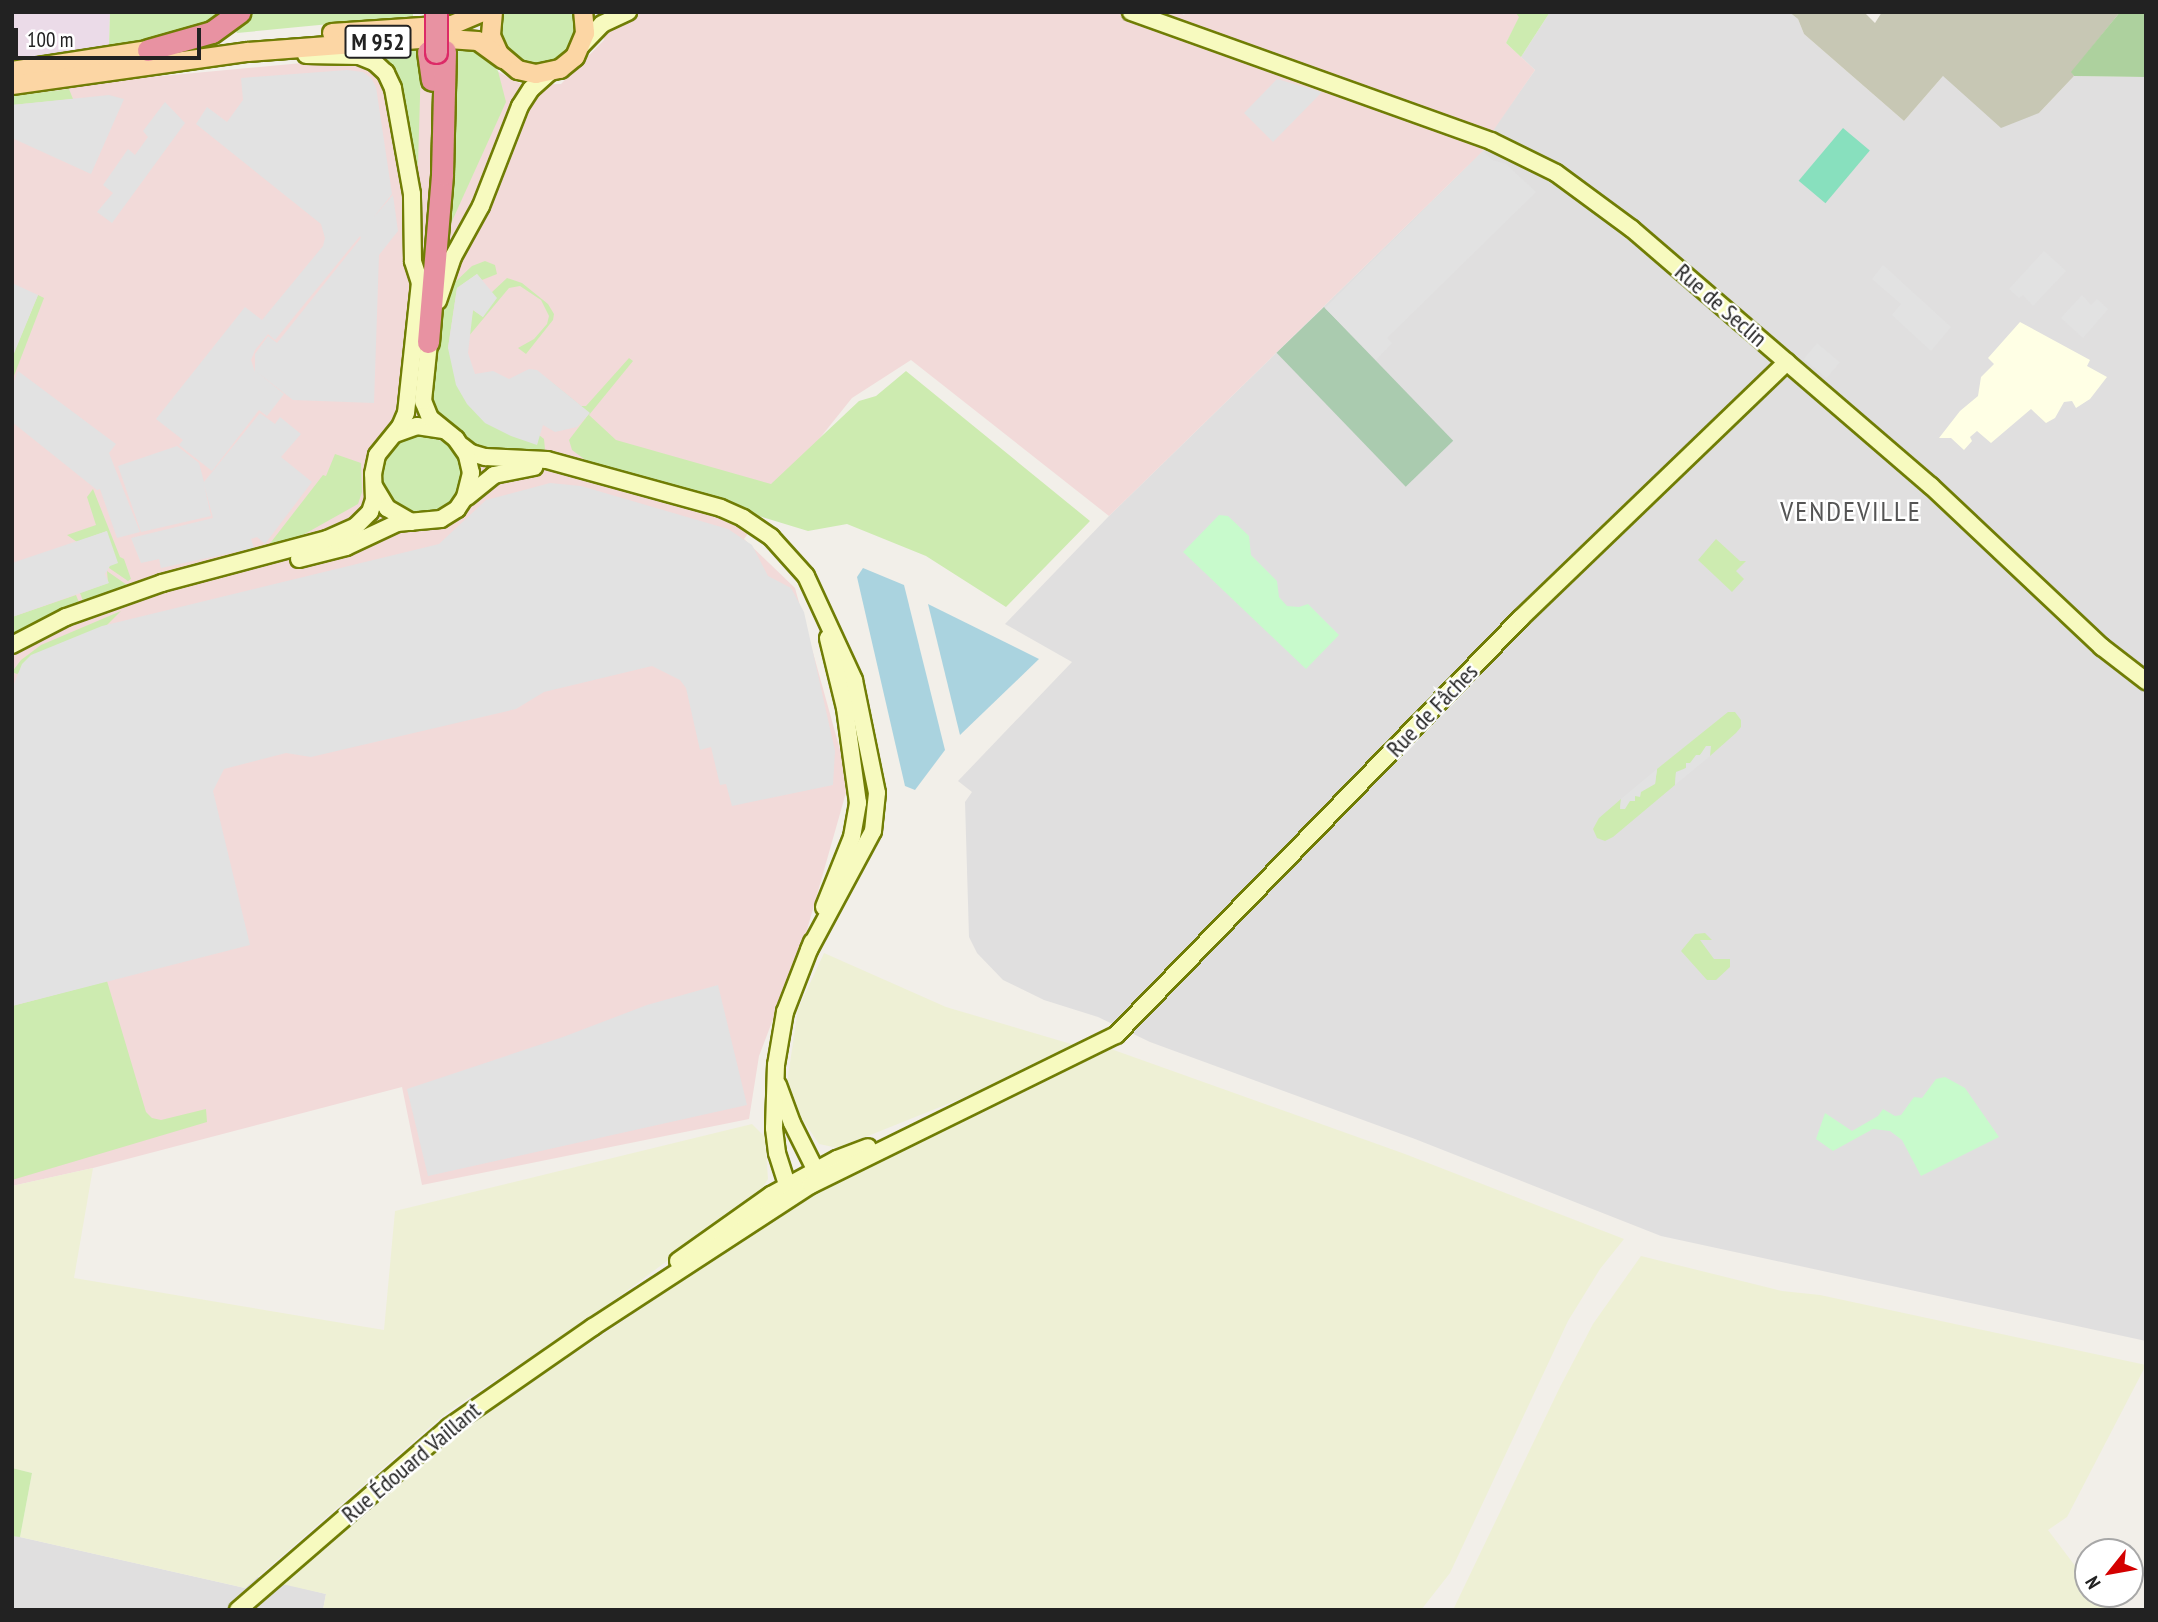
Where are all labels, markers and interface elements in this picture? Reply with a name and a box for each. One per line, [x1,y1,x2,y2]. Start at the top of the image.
scale bar [18,14,205,58]
road number: M 952 [343,22,413,61]
text: 100 m [27,26,73,53]
street label: Rue de Seclin [1669,257,1773,353]
district label: VENDEVILLE [1782,494,1920,528]
street label: Rue de Fâches [1380,657,1484,763]
street label: Rue Édouard Vaillant [336,1395,486,1529]
north arrow [2074,1538,2144,1608]
text: N [2080,1572,2106,1593]

